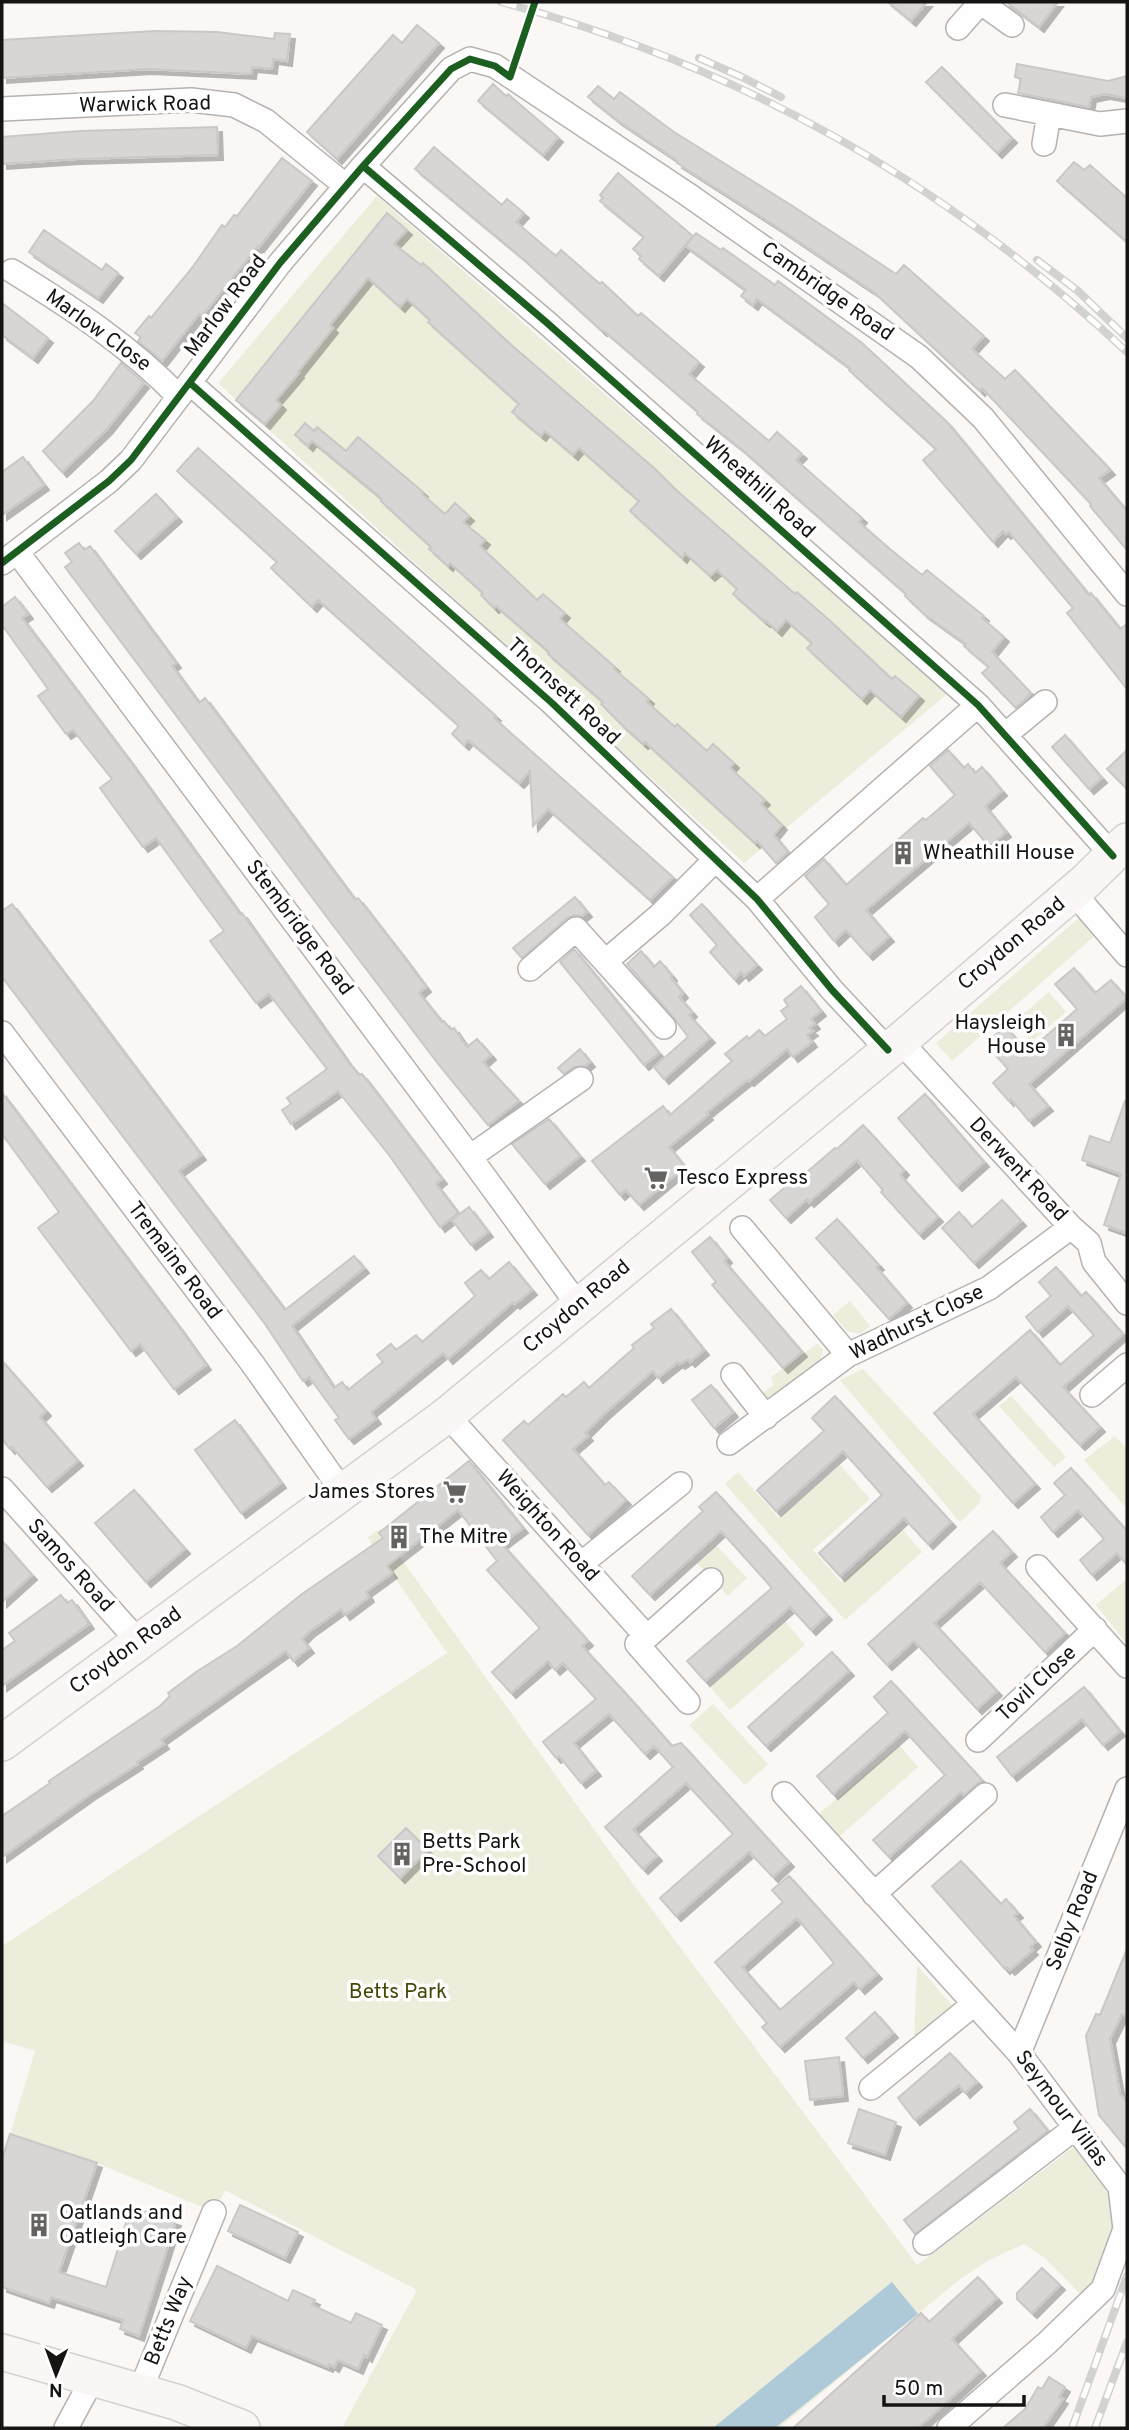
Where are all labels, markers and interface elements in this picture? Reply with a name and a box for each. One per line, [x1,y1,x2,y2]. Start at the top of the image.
street label: Warwick Road [79,90,211,120]
street label: Cambridge Road [755,236,899,348]
street label: Marlow Road [179,249,273,363]
street label: Marlow Close [40,284,156,378]
street label: Wheathill Road [698,431,820,545]
street label: Thornsett Road [501,632,625,752]
building icon: Wheathill House [889,839,917,867]
place label: Wheathill House [923,840,1075,867]
street label: Stembridge Road [239,855,359,1001]
street label: Croydon Road [953,891,1071,997]
place label: Haysleigh House [955,1010,1046,1061]
building icon: Haysleigh House [1052,1021,1080,1049]
street label: Derwent Road [963,1112,1073,1228]
supermarket icon: Tesco Express [642,1164,670,1192]
place label: Tesco Express [676,1165,808,1192]
street label: Tremaine Road [121,1197,227,1325]
street label: Croydon Road [518,1254,636,1360]
street label: Wadhurst Close [845,1279,989,1367]
street label: Weighton Road [489,1464,605,1588]
supermarket icon: James Stores [441,1478,469,1506]
place label: James Stores [308,1479,435,1506]
street label: Samos Road [21,1514,119,1618]
building icon: The Mitre [385,1523,413,1551]
place label: The Mitre [419,1524,508,1551]
street label: Croydon Road [64,1601,188,1701]
street label: Tovil Close [991,1640,1083,1728]
place label: Betts Park Pre-School [422,1829,527,1880]
building icon: Betts Park Pre-School [388,1840,416,1868]
street label: Selby Road [1041,1867,1105,1975]
park label: Betts Park [349,1979,447,2006]
street label: Seymour Villas [1008,2045,1114,2173]
place label: Oatlands and Oatleigh Care [59,2200,187,2251]
building icon: Oatlands and Oatleigh Care [25,2211,53,2239]
street label: Betts Way [139,2272,199,2370]
north arrow [21,2339,91,2409]
scale bar [884,2364,1024,2408]
text: 50 m [894,2376,943,2403]
text: N [49,2377,63,2401]

